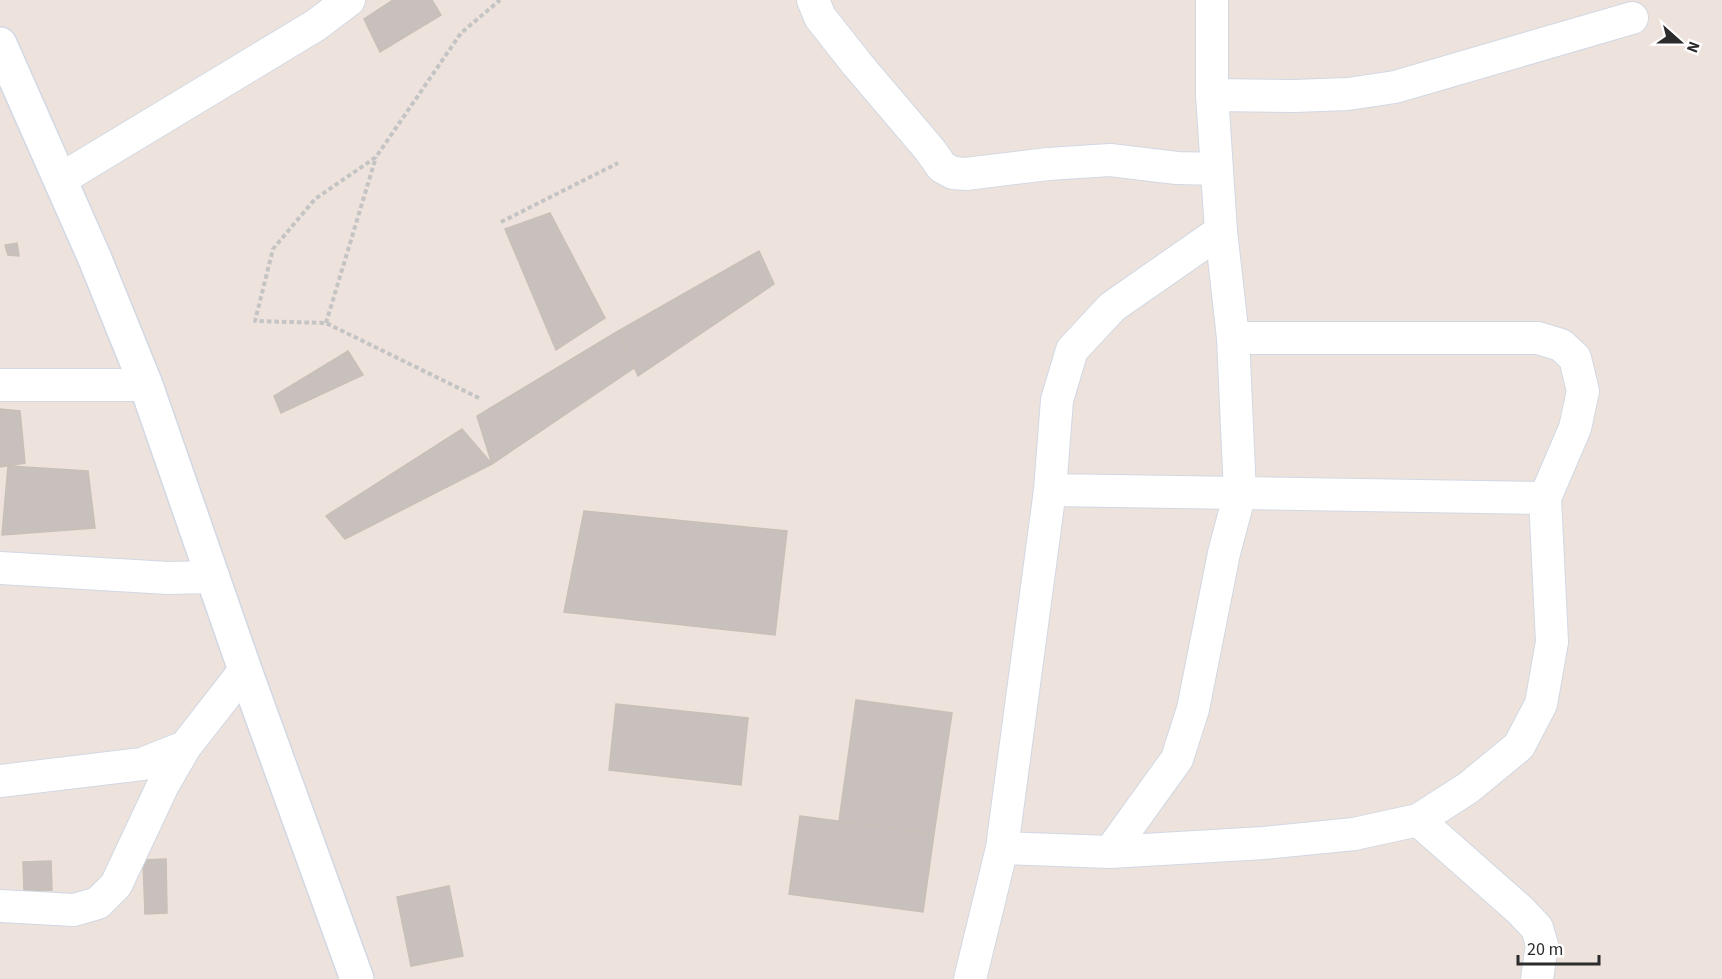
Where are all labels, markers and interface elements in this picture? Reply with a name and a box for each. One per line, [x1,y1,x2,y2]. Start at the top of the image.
north arrow [1650,12,1710,72]
text: N [1681,38,1705,56]
scale bar [1518,928,1599,966]
text: 20 m [1527,937,1563,962]

